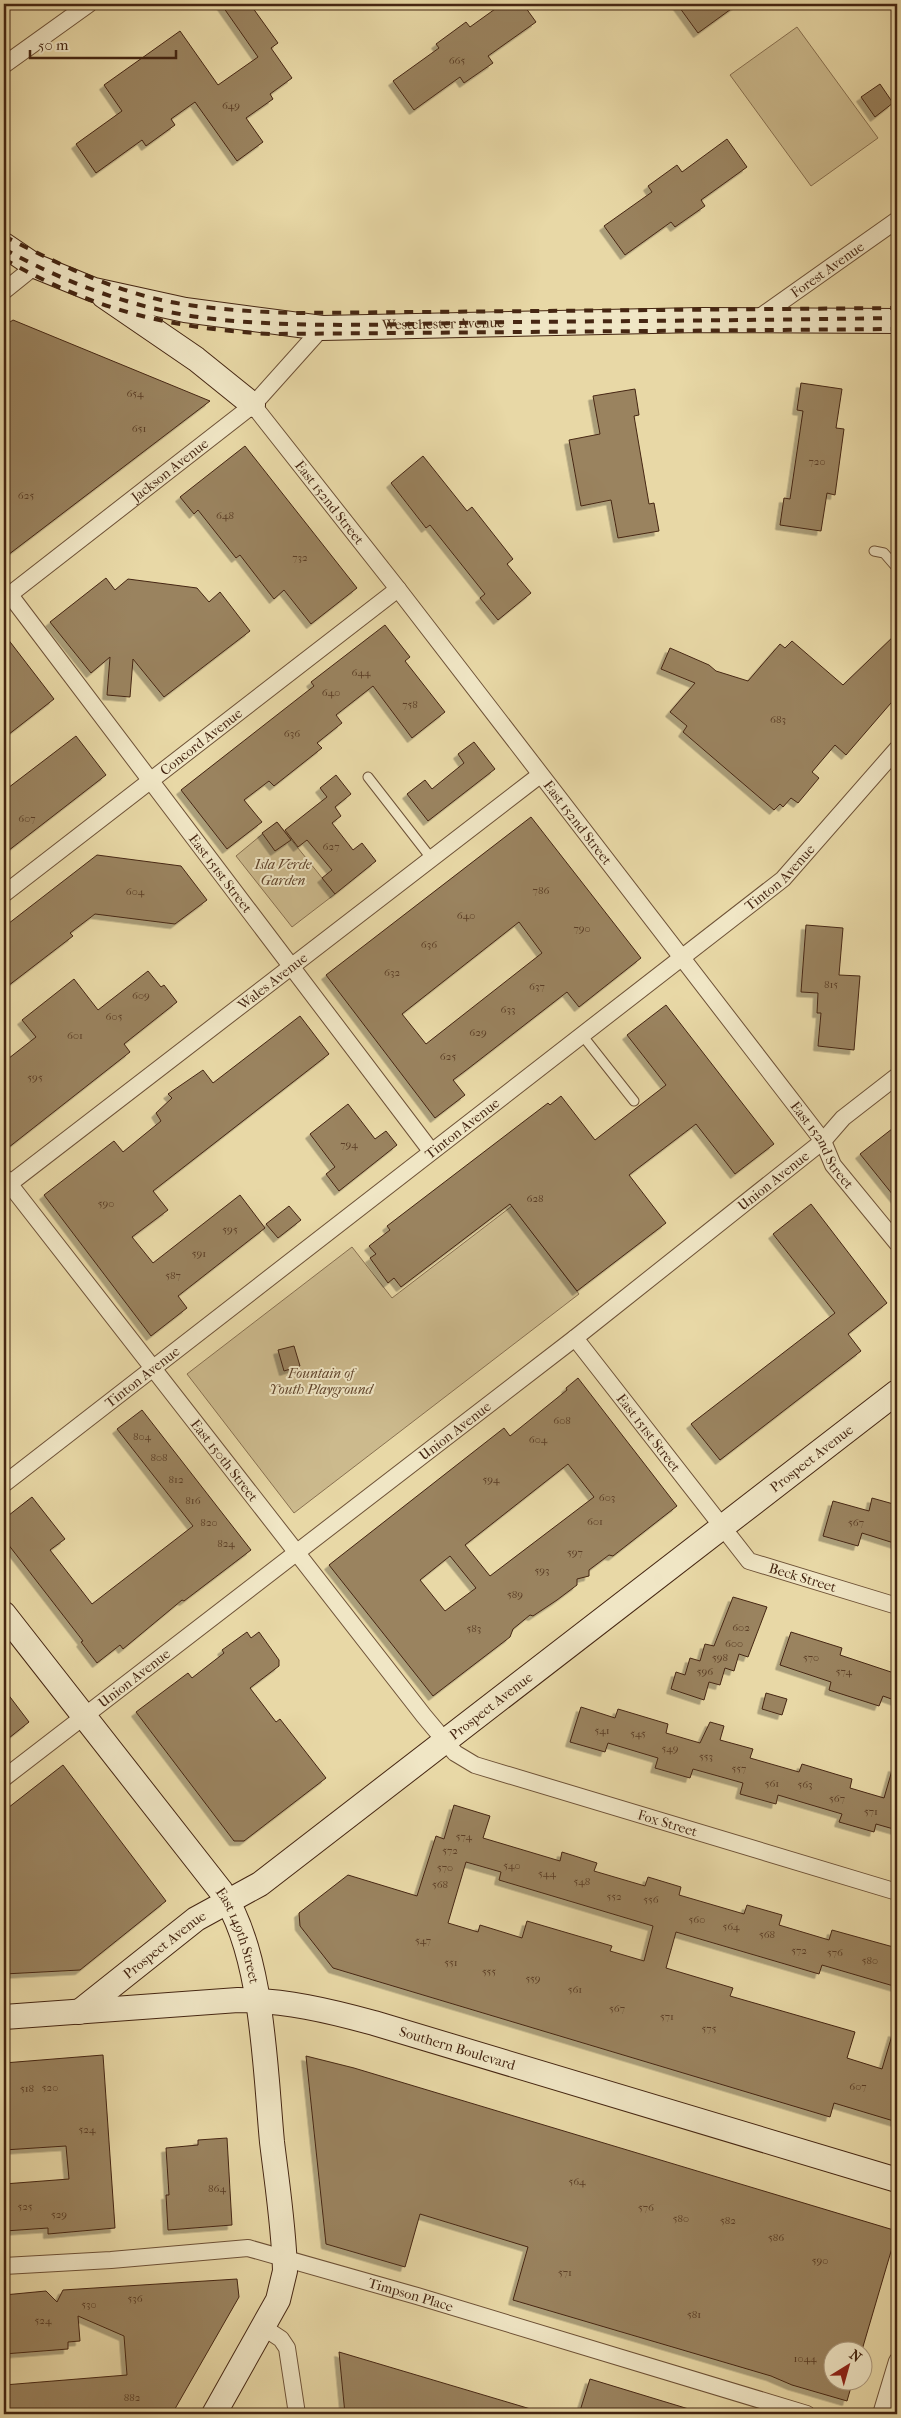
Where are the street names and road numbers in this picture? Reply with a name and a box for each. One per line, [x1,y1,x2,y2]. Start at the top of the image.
street label: Forest Avenue [787,238,867,301]
street label: Westchester Avenue [381,314,504,333]
street label: Jackson Avenue [127,435,212,506]
street label: East 152nd Street [291,457,368,548]
street label: Concord Avenue [156,704,245,779]
street label: East 152nd Street [540,777,616,868]
street label: East 151st Street [185,830,256,916]
street label: Tinton Avenue [741,841,818,914]
street label: Wales Avenue [234,949,311,1014]
street label: Tinton Avenue [421,1094,503,1162]
street label: East 152nd Street [787,1098,857,1192]
street label: Union Avenue [734,1147,812,1214]
street label: Tinton Avenue [102,1342,183,1411]
street label: East 151st Street [613,1390,685,1475]
street label: Union Avenue [415,1398,494,1464]
street label: East 150th Street [187,1416,262,1505]
street label: Prospect Avenue [766,1421,856,1496]
street label: Beck Street [767,1559,838,1596]
street label: Union Avenue [94,1645,173,1711]
street label: Prospect Avenue [446,1668,536,1743]
street label: Fox Street [636,1806,699,1840]
street label: East 149th Street [212,1884,263,1985]
street label: Prospect Avenue [120,1907,209,1982]
street label: Southern Boulevard [397,2023,518,2074]
street label: Timpson Place [366,2274,455,2315]

